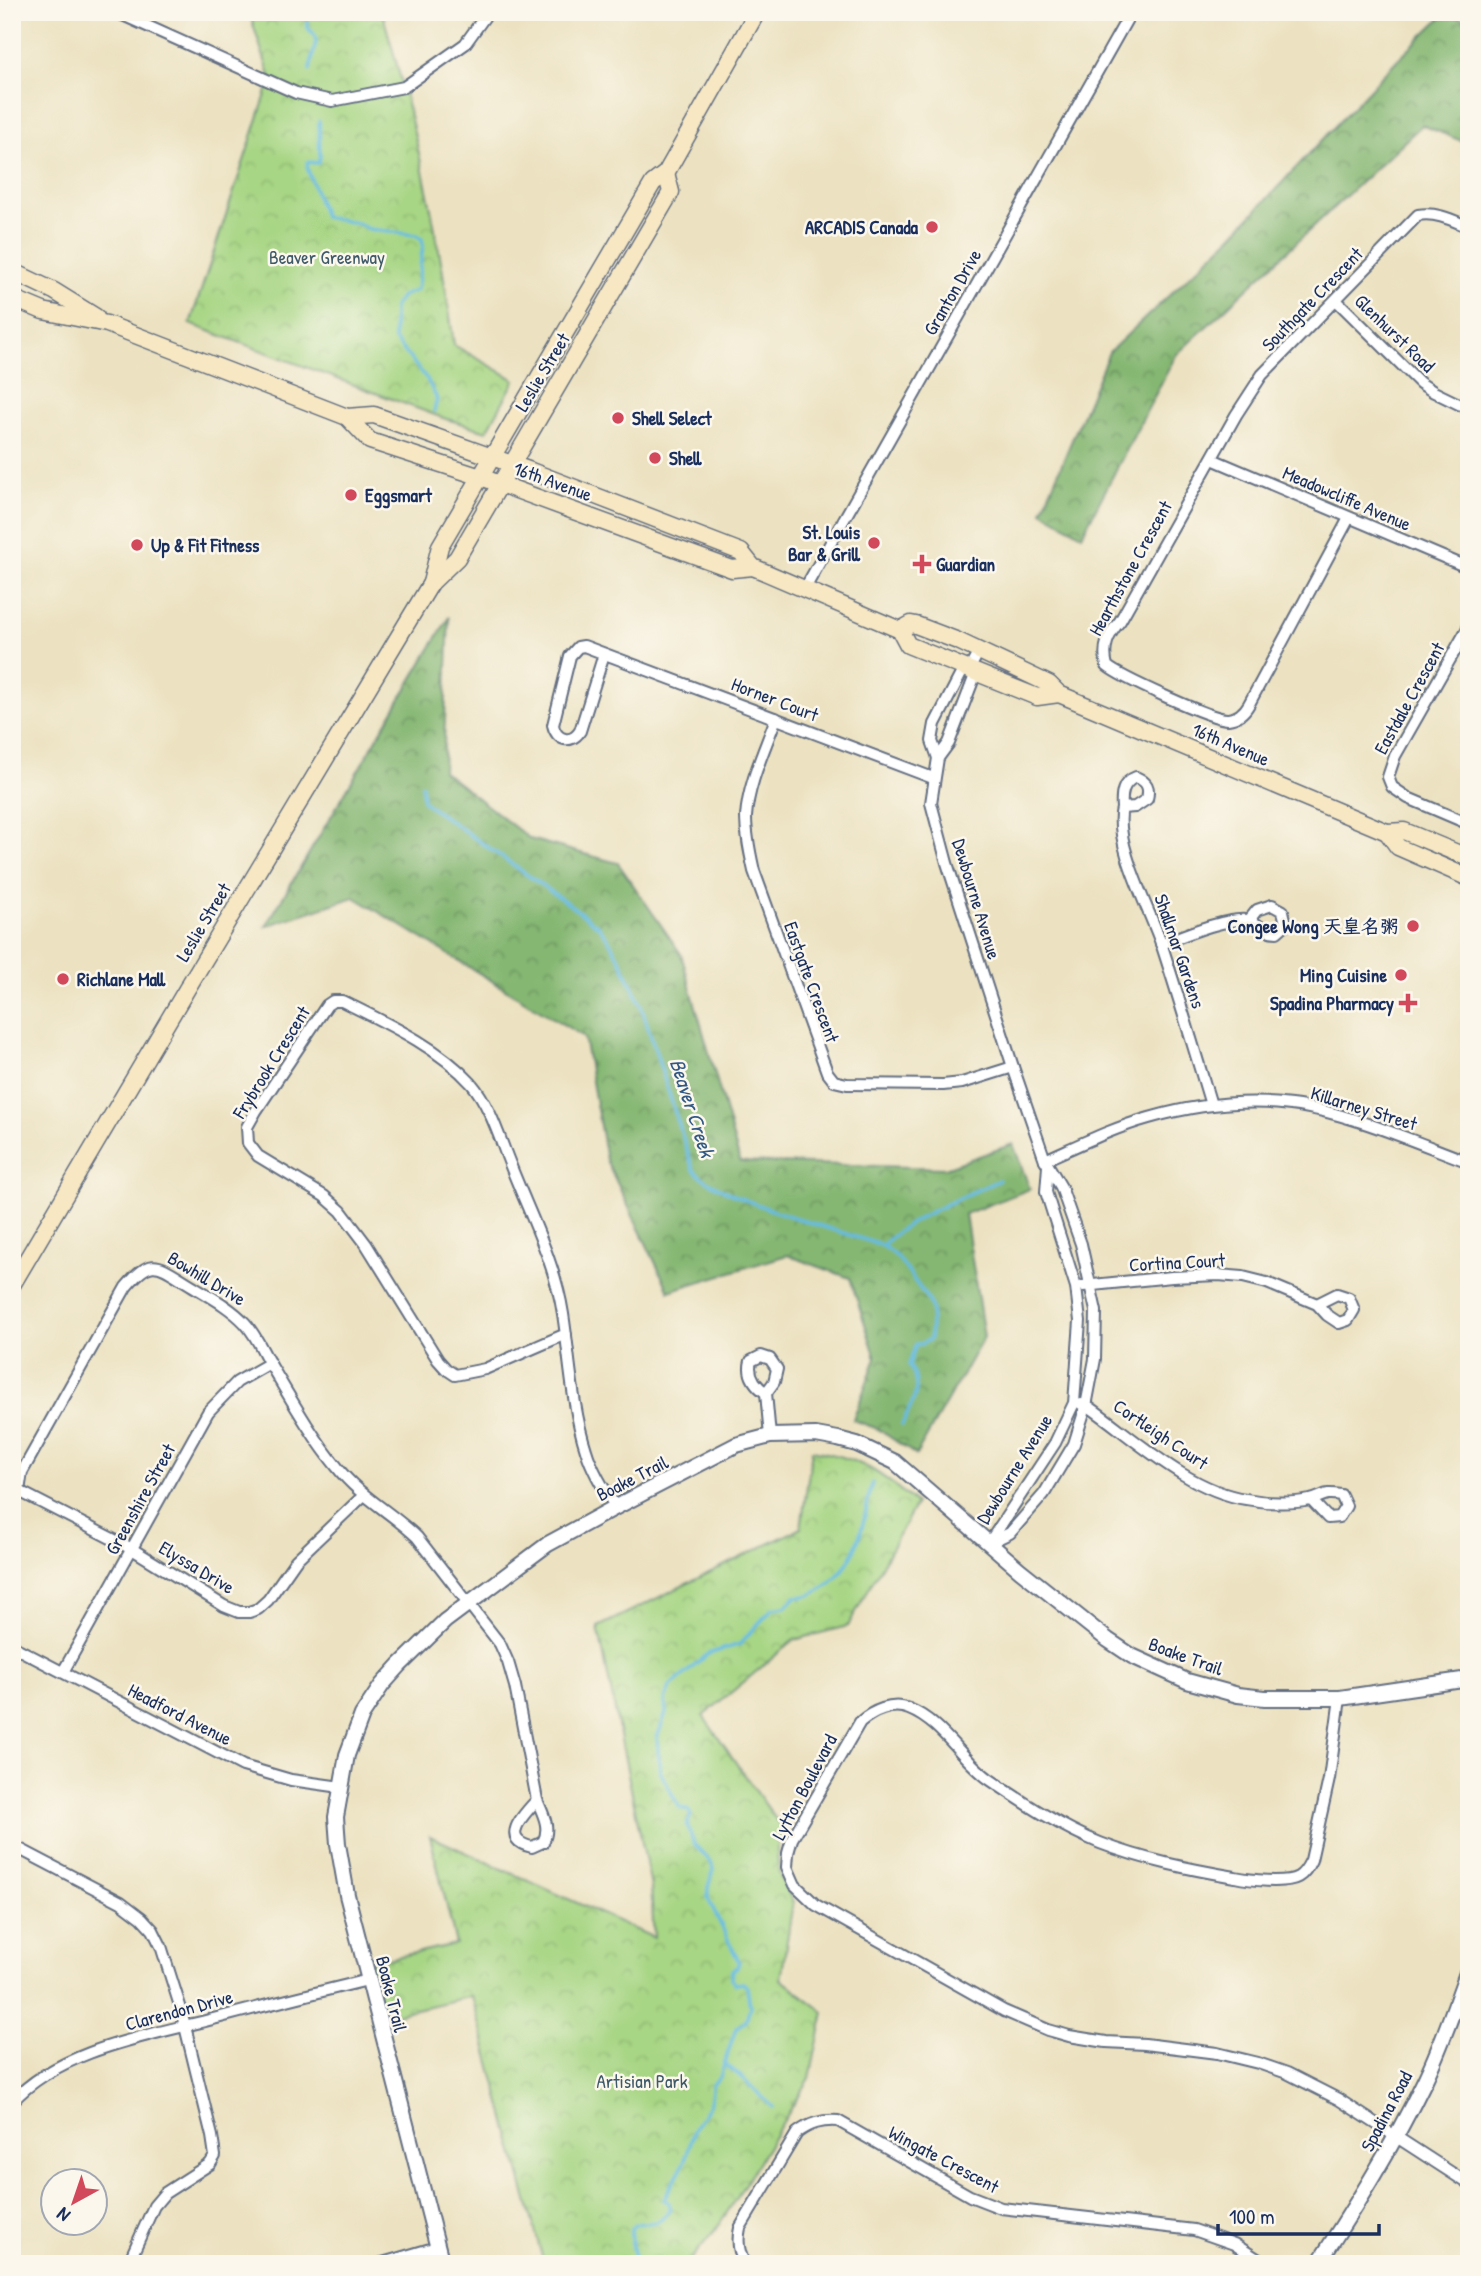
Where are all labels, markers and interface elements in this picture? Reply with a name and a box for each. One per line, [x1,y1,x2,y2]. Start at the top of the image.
place label: ARCADIS Canada [805,214,919,240]
marker: ARCADIS Canada [924,219,940,235]
street label: Southgate Crescent [1256,241,1369,357]
park label: Beaver Greenway [269,244,385,270]
street label: Granton Drive [917,244,987,340]
street label: Glenhurst Road [1349,288,1441,378]
street label: Leslie Street [508,327,576,416]
place label: Shell Select [632,405,713,431]
marker: Shell Select [610,410,626,426]
place label: Shell [669,445,702,471]
marker: Shell [647,450,663,466]
street label: 16th Avenue [510,455,596,507]
street label: Meadowcliffe Avenue [1279,459,1416,537]
place label: Eggsmart [365,482,433,509]
marker: Eggsmart [343,487,359,503]
street label: Hearthstone Crescent [1082,496,1178,640]
place label: St. Louis Bar & Grill [788,519,861,567]
place label: Up & Fit Fitness [151,532,260,559]
marker: St. Louis Bar & Grill [866,535,882,551]
marker: Up & Fit Fitness [129,537,145,553]
place label: Guardian [936,551,996,577]
marker: Guardian [914,556,930,572]
street label: Eastdale Crescent [1368,637,1451,759]
street label: Horner Court [728,671,823,728]
street label: 16th Avenue [1188,716,1274,772]
street label: Dewbourne Avenue [946,836,1008,963]
street label: Leslie Street [169,877,237,966]
street label: Shallmar Gardens [1148,890,1212,1012]
place label: Congee Wong 天皇名粥 [1228,913,1399,940]
street label: Eastgate Crescent [778,918,846,1046]
marker: Congee Wong 天皇名粥 [1405,918,1421,934]
place label: Ming Cuisine [1300,962,1387,989]
place label: Richlane Mall [77,966,166,992]
marker: Ming Cuisine [1393,967,1409,983]
marker: Richlane Mall [55,971,71,987]
place label: Spadina Pharmacy [1270,990,1394,1017]
marker: Spadina Pharmacy [1400,995,1416,1011]
street label: Frybrook Crescent [226,1001,316,1124]
water label: Beaver Creek [663,1055,723,1163]
street label: Killarney Street [1308,1079,1421,1137]
street label: Bowhill Drive [163,1245,251,1312]
street label: Cortina Court [1128,1246,1226,1277]
street label: Cortleigh Court [1108,1393,1214,1476]
street label: Dewbourne Avenue [970,1409,1058,1529]
street label: Greenshire Street [99,1438,181,1559]
street label: Boake Trail [592,1448,673,1507]
street label: Elyssa Drive [154,1534,240,1600]
street label: Boake Trail [1145,1631,1228,1682]
street label: Headford Avenue [124,1677,237,1751]
street label: Lytton Boulevard [765,1729,843,1844]
street label: Boake Trail [370,1953,414,2036]
street label: Clarendon Drive [122,1983,236,2037]
street label: Spadina Road [1354,2066,1418,2156]
park label: Artisian Park [596,2068,688,2094]
street label: Wingate Crescent [884,2119,1004,2199]
north arrow [38,2168,108,2238]
scale bar [1218,2192,1380,2236]
text: N [51,2202,75,2228]
text: 100 m [1229,2202,1275,2231]

